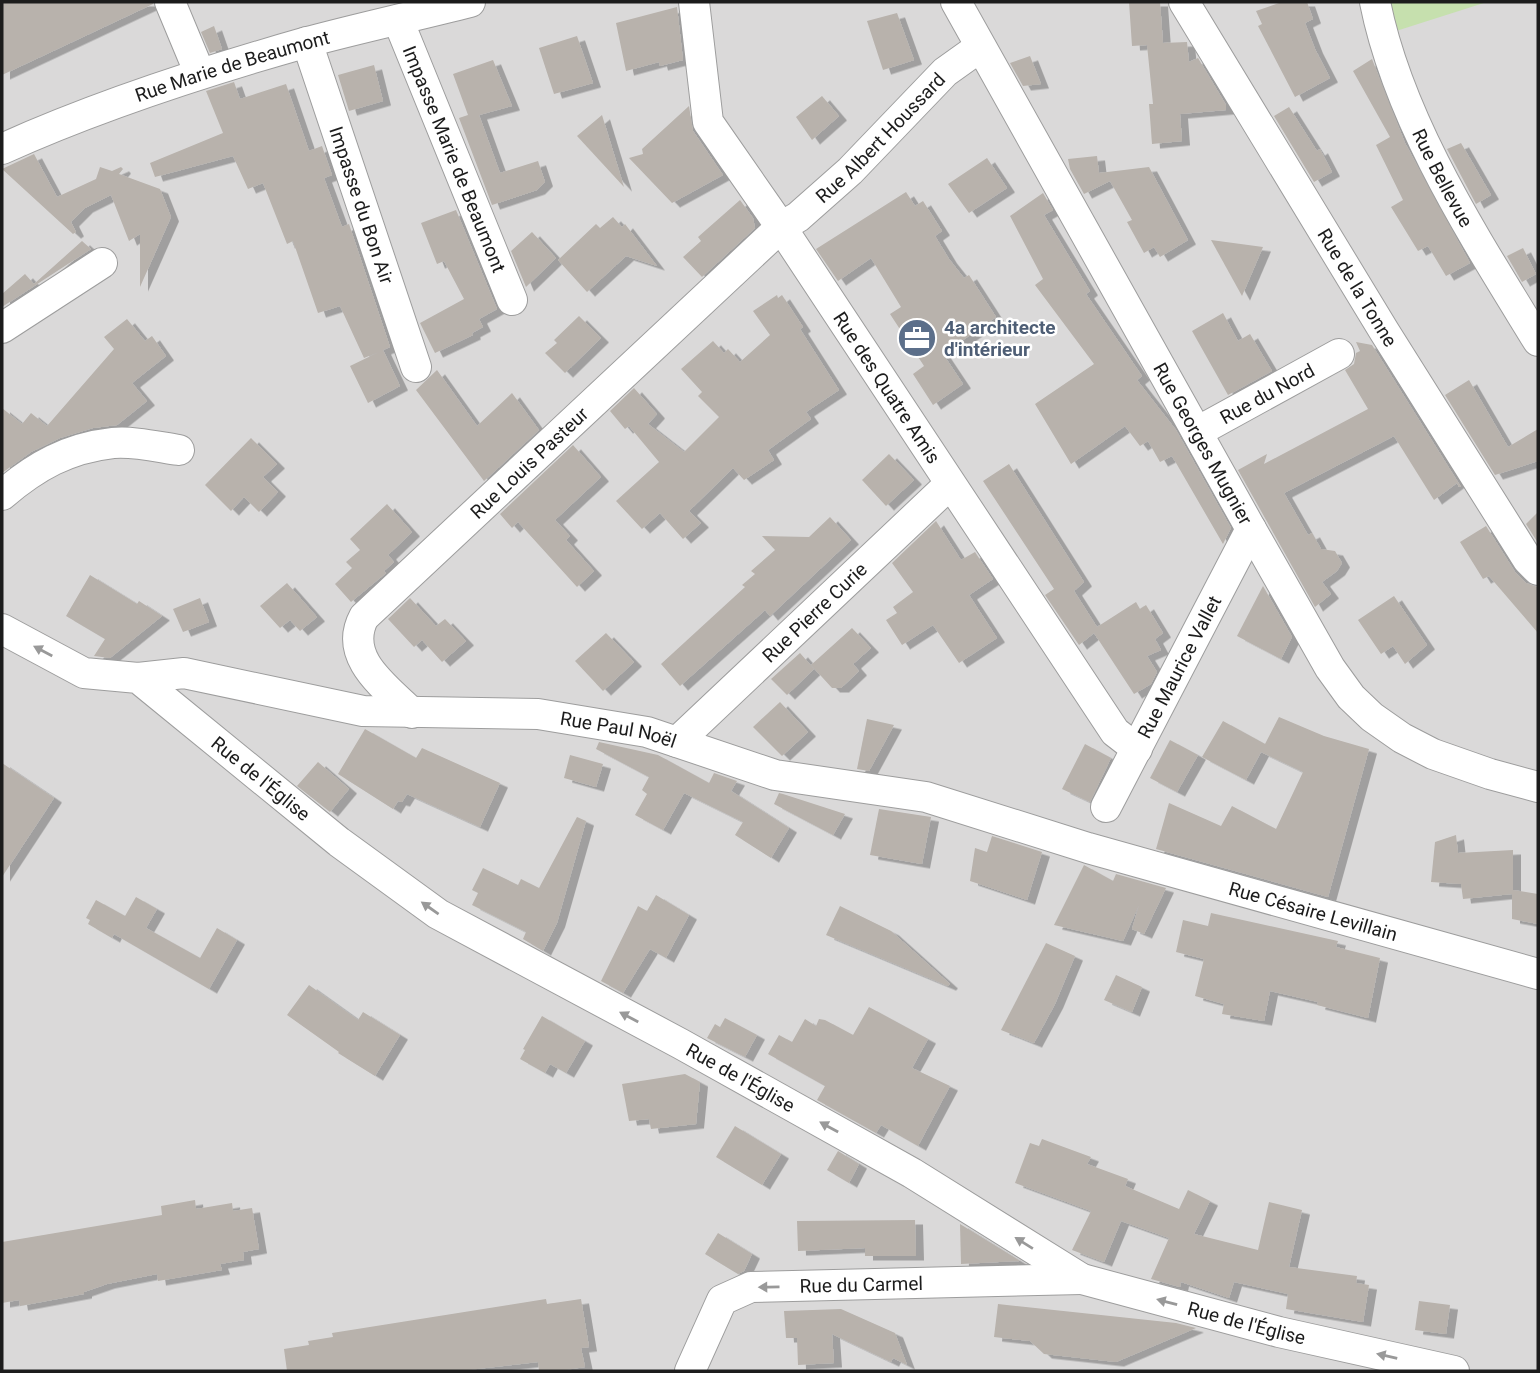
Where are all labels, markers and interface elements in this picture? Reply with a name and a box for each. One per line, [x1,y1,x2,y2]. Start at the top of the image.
street label: Rue Marie de Beaumont [132,26,332,107]
street label: Impasse Marie de Beaumont [398,42,510,276]
street label: Rue Albert Houssard [811,68,950,208]
street label: Impasse du Bon Air [324,124,398,287]
street label: Rue Bellevue [1407,125,1478,231]
street label: Rue de la Tonne [1312,224,1402,351]
street label: Rue des Quatre Amis [828,307,945,468]
place label: 4a architecte d'intérieur [944,316,1056,361]
office icon: 4a architecte d'intérieur [896,317,938,359]
street label: Rue Georges Mugnier [1148,359,1257,529]
street label: Rue du Nord [1216,359,1319,429]
street label: Rue Louis Pasteur [466,402,594,524]
street label: Rue Pierre Curie [758,558,872,667]
street label: Rue Maurice Vallet [1133,592,1226,742]
one-way arrow [33,645,53,657]
street label: Rue Paul Noël [558,707,679,753]
street label: Rue de l'Église [207,732,315,826]
street label: Rue Césaire Levillain [1226,877,1400,946]
one-way arrow [421,901,439,915]
one-way arrow [619,1011,639,1023]
street label: Rue de l'Église [682,1038,799,1117]
one-way arrow [819,1121,838,1133]
one-way arrow [1015,1236,1034,1249]
street label: Rue du Carmel [799,1272,923,1298]
one-way arrow [758,1281,780,1292]
one-way arrow [1156,1296,1177,1306]
street label: Rue de l'Église [1185,1297,1308,1350]
one-way arrow [1376,1350,1398,1361]

